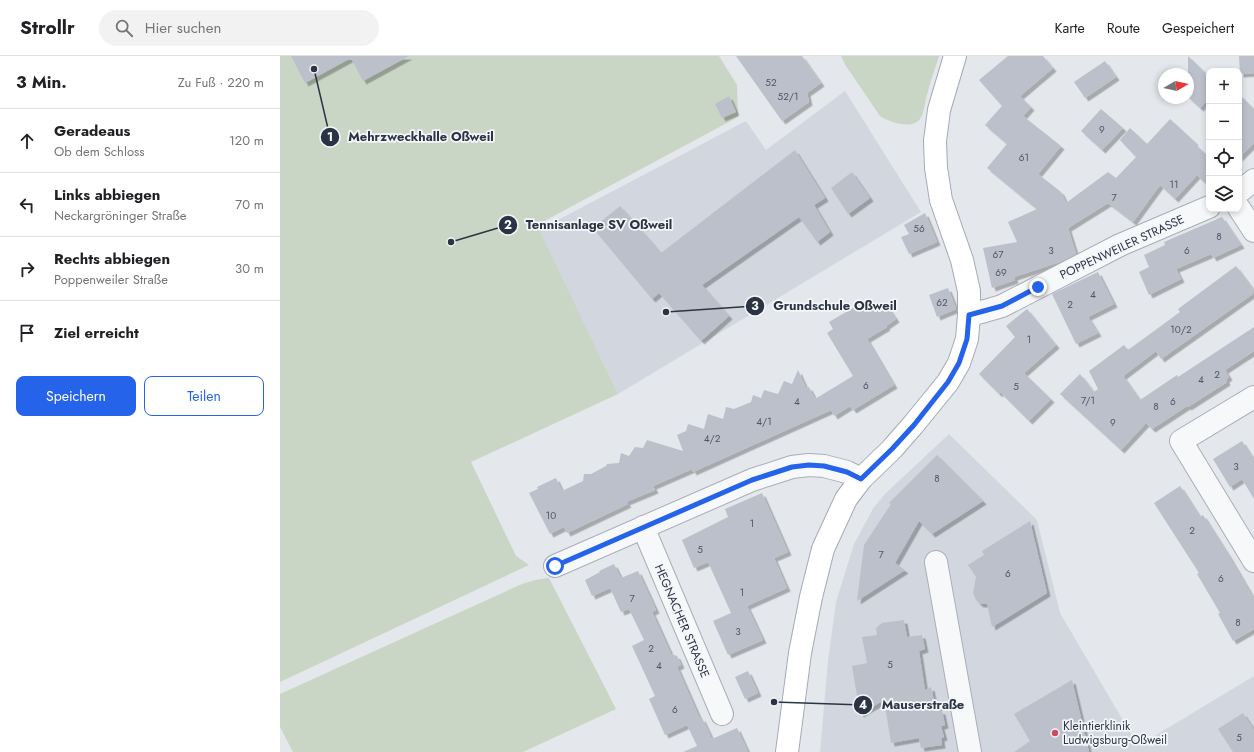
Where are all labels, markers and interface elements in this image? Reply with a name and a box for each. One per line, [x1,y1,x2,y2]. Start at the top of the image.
search box [99,10,379,46]
text: Strollr [20,14,75,41]
icon: search [113,17,135,39]
text: Hier suchen [145,17,221,39]
text: Karte [1055,18,1085,38]
text: Route [1107,18,1140,38]
text: Gespeichert [1162,18,1234,38]
north arrow [1158,68,1194,104]
map controls [1206,68,1242,212]
button: + [1206,68,1242,104]
text: 3 Min. [16,70,67,94]
text: Zu Fuß · 220 m [178,73,264,92]
house number: 52 [765,75,777,90]
house number: 52/1 [778,89,798,104]
button: − [1206,104,1242,140]
text: Geradeaus [54,120,130,142]
house number: 9 [1099,122,1105,137]
callout: Mehrzweckhalle Oßweil [320,124,502,149]
text: Mehrzweckhalle Oßweil [348,127,494,146]
text: 1 [327,128,333,146]
icon: ahead [16,130,38,152]
text: 120 m [229,131,264,150]
button: locate [1206,140,1242,176]
text: Ob dem Schloss [54,142,144,161]
house number: 61 [1019,150,1029,165]
button: layers [1206,176,1242,212]
house number: 11 [1170,177,1179,192]
text: Links abbiegen [54,184,160,206]
house number: 7 [1111,190,1117,205]
icon: left [16,194,38,216]
text: 70 m [235,195,264,214]
text: Neckargröninger Straße [54,206,186,225]
street label: POPPENWEILER STRASSE [1057,210,1187,284]
callout: Tennisanlage SV Oßweil [498,212,680,237]
text: Tennisanlage SV Oßweil [526,215,672,234]
text: 2 [504,216,512,234]
house number: 56 [913,221,925,236]
house number: 8 [1216,229,1222,244]
house number: 3 [1048,243,1054,258]
house number: 6 [1184,243,1190,258]
house number: 67 [992,247,1004,262]
text: Rechts abbiegen [54,248,170,270]
icon: right [16,258,38,280]
text: 30 m [235,259,264,278]
house number: 69 [995,265,1007,280]
text: Poppenweiler Straße [54,270,168,289]
route end [1029,278,1047,296]
house number: 4 [1090,287,1096,302]
callout: Grundschule Oßweil [745,293,905,318]
house number: 62 [936,295,948,310]
text: Grundschule Oßweil [773,296,897,315]
text: 3 [751,297,759,315]
house number: 2 [1067,297,1073,312]
icon: arrive [16,322,38,344]
text: Ziel erreicht [54,322,139,344]
house number: 10/2 [1170,322,1192,337]
house number: 1 [1027,332,1031,347]
house number: 2 [1214,367,1220,382]
house number: 4 [1198,372,1204,387]
button: Speichern [16,376,136,416]
button: Teilen [144,376,264,416]
house number: 6 [863,378,869,393]
house number: 5 [1013,379,1019,394]
house number: 7/1 [1081,393,1095,408]
house number: 4 [794,394,800,409]
house number: 6 [1170,394,1176,409]
house number: 8 [1153,399,1159,414]
house number: 4/1 [756,414,772,429]
house number: 9 [1110,415,1116,430]
house number: 4/2 [704,431,721,446]
house number: 3 [1233,459,1239,474]
house number: 8 [934,471,940,486]
house number: 10 [546,508,556,523]
house number: 1 [750,516,754,531]
house number: 2 [1189,523,1195,538]
house number: 5 [697,542,703,557]
house number: 7 [878,547,884,562]
route start [546,557,564,575]
street label: HEGNACHER STRASSE [650,562,714,680]
house number: 6 [1005,566,1011,581]
house number: 6 [1218,571,1224,586]
house number: 1 [740,585,744,600]
house number: 7 [629,591,635,606]
house number: 8 [1235,615,1241,630]
house number: 3 [735,624,741,639]
house number: 2 [648,641,654,656]
house number: 5 [887,657,893,672]
house number: 4 [656,658,662,673]
callout: Mauserstraße [853,692,972,717]
text: Mauserstraße [882,695,965,714]
text: 4 [859,696,867,714]
house number: 6 [672,702,678,717]
place label: Kleintierklinik Ludwigsburg-Oßweil [1063,717,1167,749]
marker: Kleintierklinik Ludwigsburg-Oßweil [1050,728,1060,738]
house number: 5 [1236,730,1242,745]

